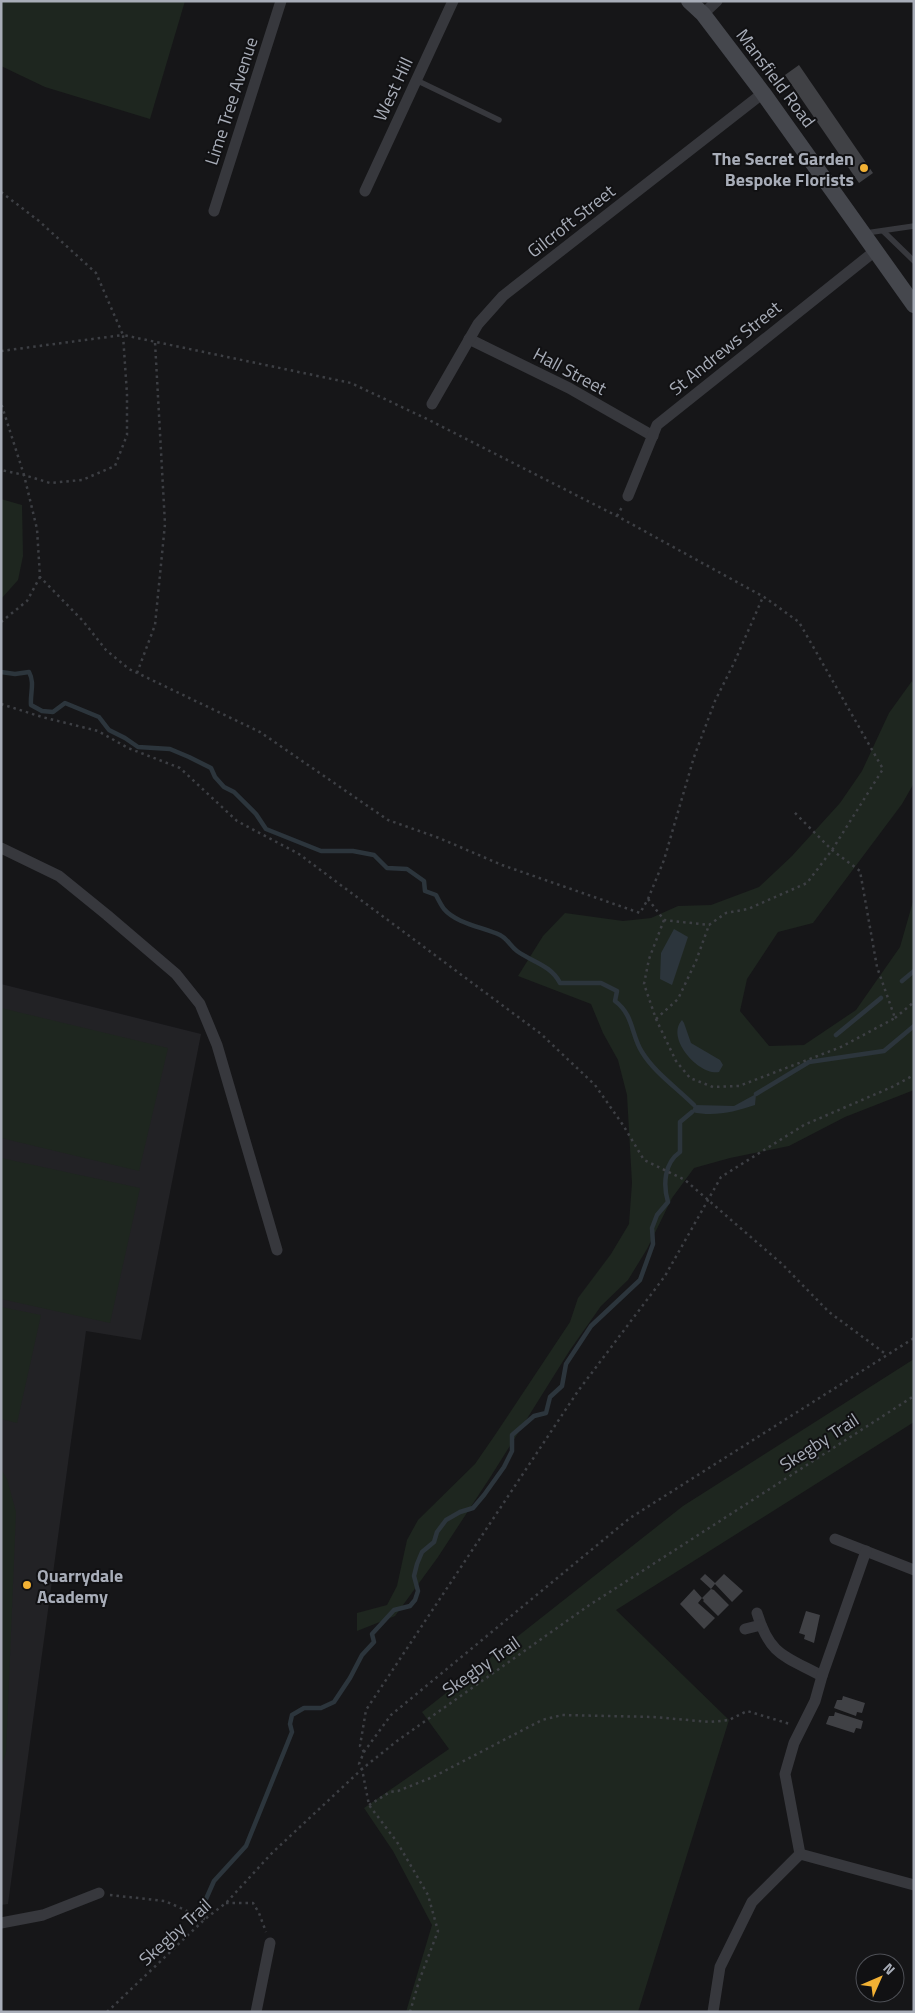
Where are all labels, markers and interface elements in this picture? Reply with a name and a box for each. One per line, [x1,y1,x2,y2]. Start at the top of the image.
street label: Mansfield Road [730,23,822,133]
street label: Lime Tree Avenue [198,34,264,168]
street label: West Hill [366,53,420,125]
place label: The Secret Garden Bespoke Florists [712,145,854,193]
marker: The Secret Garden Bespoke Florists [858,162,870,174]
street label: Gilcroft Street [521,178,621,264]
street label: St Andrews Street [663,294,787,402]
street label: Hall Street [528,340,612,402]
street label: Skegby Trail [774,1406,864,1478]
place label: Quarrydale Academy [37,1562,123,1610]
marker: Quarrydale Academy [21,1579,33,1591]
street label: Skegby Trail [437,1629,525,1703]
street label: Skegby Trail [133,1892,217,1972]
north arrow [855,1953,905,2003]
text: N [879,1958,900,1979]

